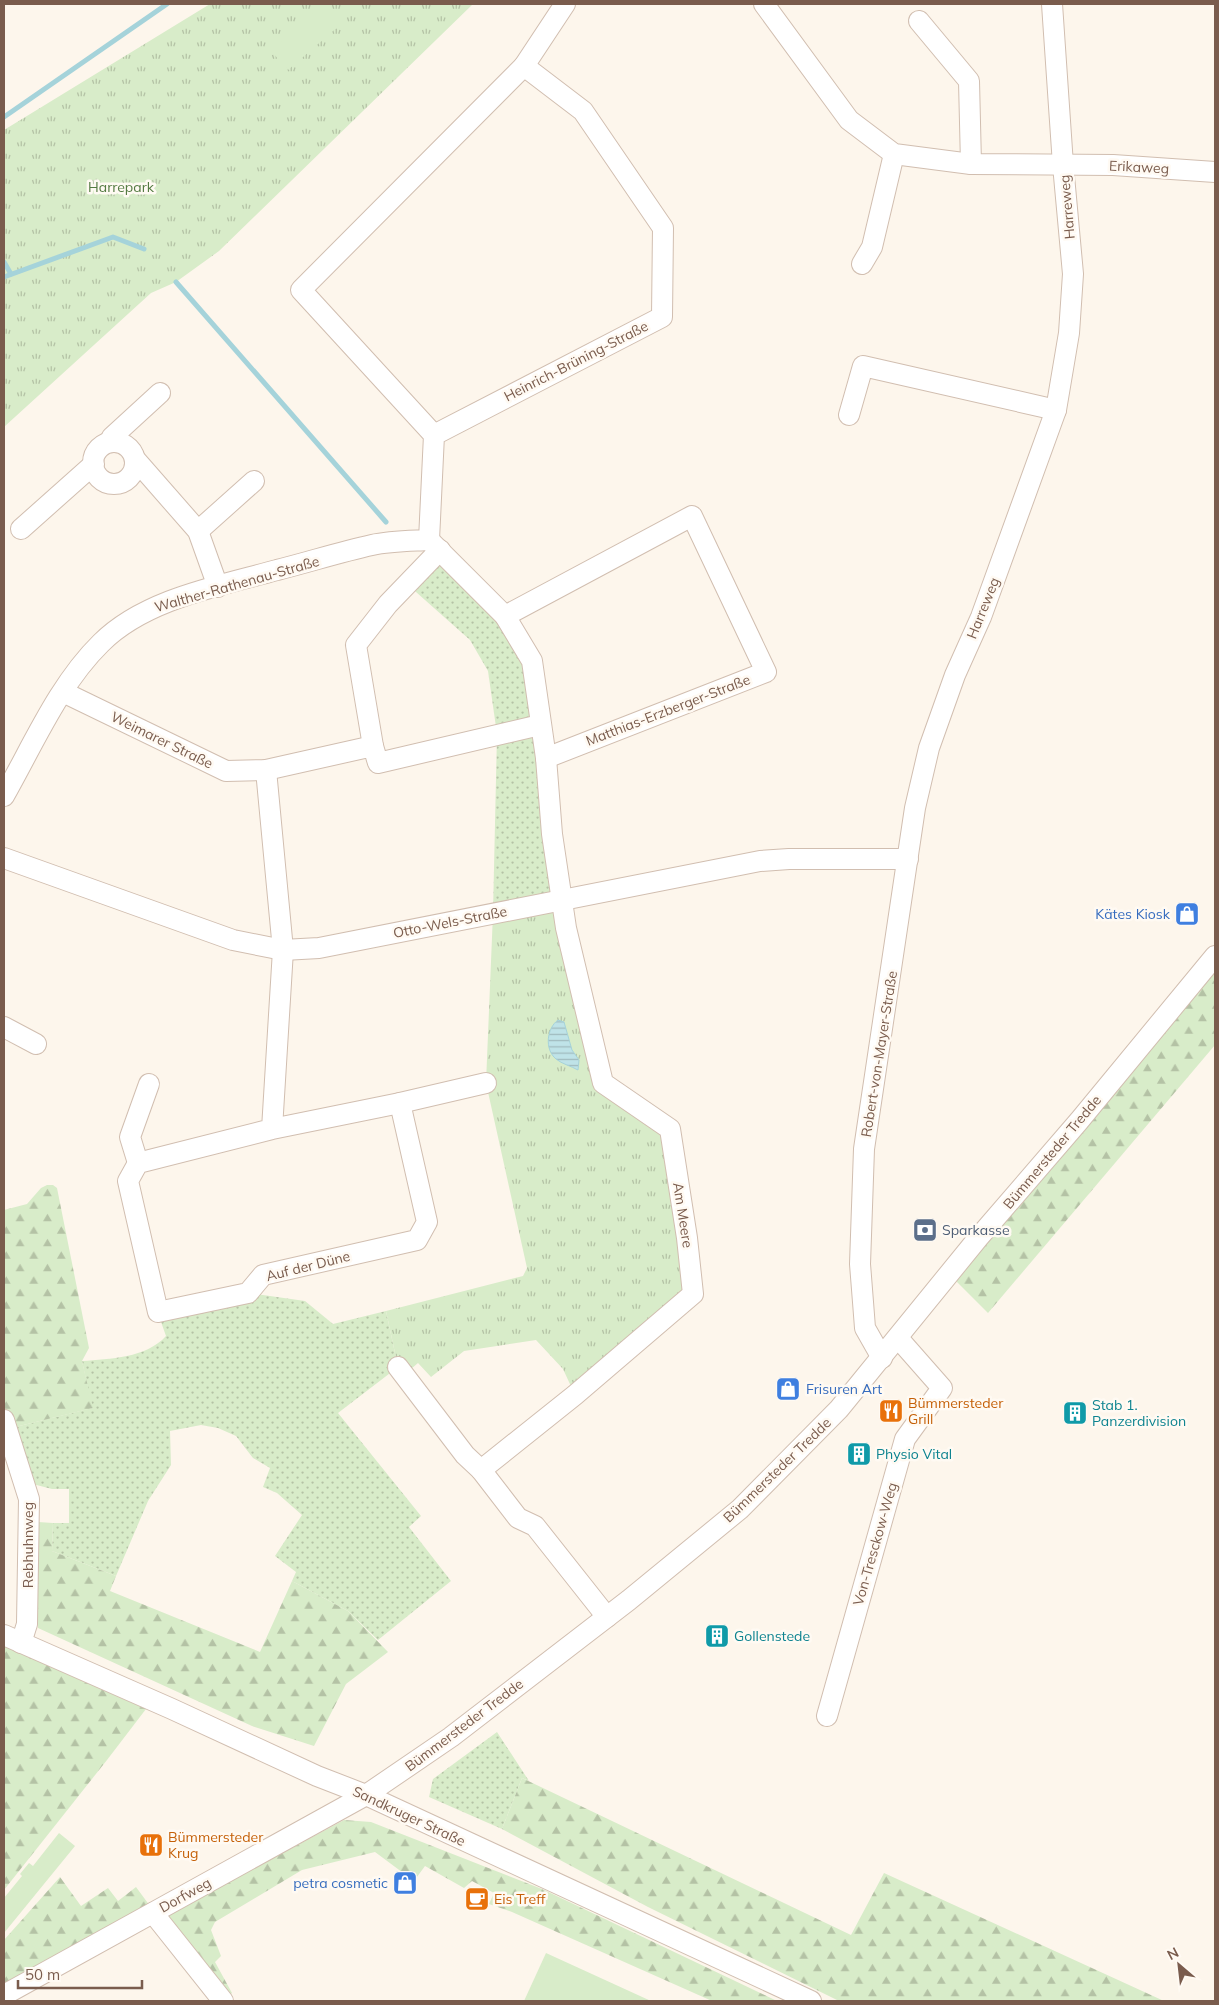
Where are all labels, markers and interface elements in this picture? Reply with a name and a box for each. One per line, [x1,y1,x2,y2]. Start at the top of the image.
street label: Erikaweg [1108,156,1170,178]
street label: Harreweg [1055,174,1079,240]
park label: Harrepark [88,178,155,196]
street label: Heinrich-Brüning-Straße [501,317,651,405]
street label: Walther-Rathenau-Straße [152,552,322,616]
street label: Harreweg [963,575,1003,641]
street label: Matthias-Erzberger-Straße [583,670,753,750]
street label: Weimarer Straße [108,708,216,772]
shop icon: Kätes Kiosk [1174,901,1200,927]
street label: Otto-Wels-Straße [391,902,509,942]
place label: Kätes Kiosk [1095,905,1171,923]
street label: Robert-von-Mayer-Straße [857,969,901,1139]
street label: Bümmersteder Tredde [999,1091,1105,1213]
street label: Am Meere [669,1181,697,1249]
bank icon: Sparkasse [912,1217,938,1243]
place label: Sparkasse [942,1221,1010,1239]
street label: Auf der Düne [264,1247,352,1285]
shop icon: Frisuren Art [775,1376,801,1402]
place label: Frisuren Art [806,1380,882,1398]
place label: Bümmersteder Grill [908,1394,1004,1428]
place label: Stab 1. Panzerdivision [1092,1396,1186,1430]
restaurant icon: Bümmersteder Grill [878,1398,904,1424]
building icon: Stab 1. Panzerdivision [1062,1400,1088,1426]
street label: Bümmersteder Tredde [719,1414,835,1526]
building icon: Physio Vital [846,1441,872,1467]
place label: Physio Vital [876,1445,952,1463]
street label: Von-Tresckow-Weg [849,1480,901,1608]
street label: Rebhuhnweg [19,1502,37,1588]
building icon: Gollenstede [704,1623,730,1649]
place label: Gollenstede [734,1627,810,1645]
street label: Bümmersteder Tredde [401,1675,527,1775]
street label: Sandkruger Straße [350,1782,468,1850]
place label: Bümmersteder Krug [168,1828,264,1862]
restaurant icon: Bümmersteder Krug [138,1832,164,1858]
shop icon: petra cosmetic [392,1870,418,1896]
street label: Dorfweg [156,1873,214,1917]
place label: petra cosmetic [293,1874,388,1892]
cafe icon: Eis Treff [464,1886,490,1912]
place label: Eis Treff [494,1890,546,1908]
north arrow [1154,1940,1204,1990]
text: N [1164,1943,1182,1964]
scale bar [18,1958,141,1990]
text: 50 m [25,1965,60,1984]

